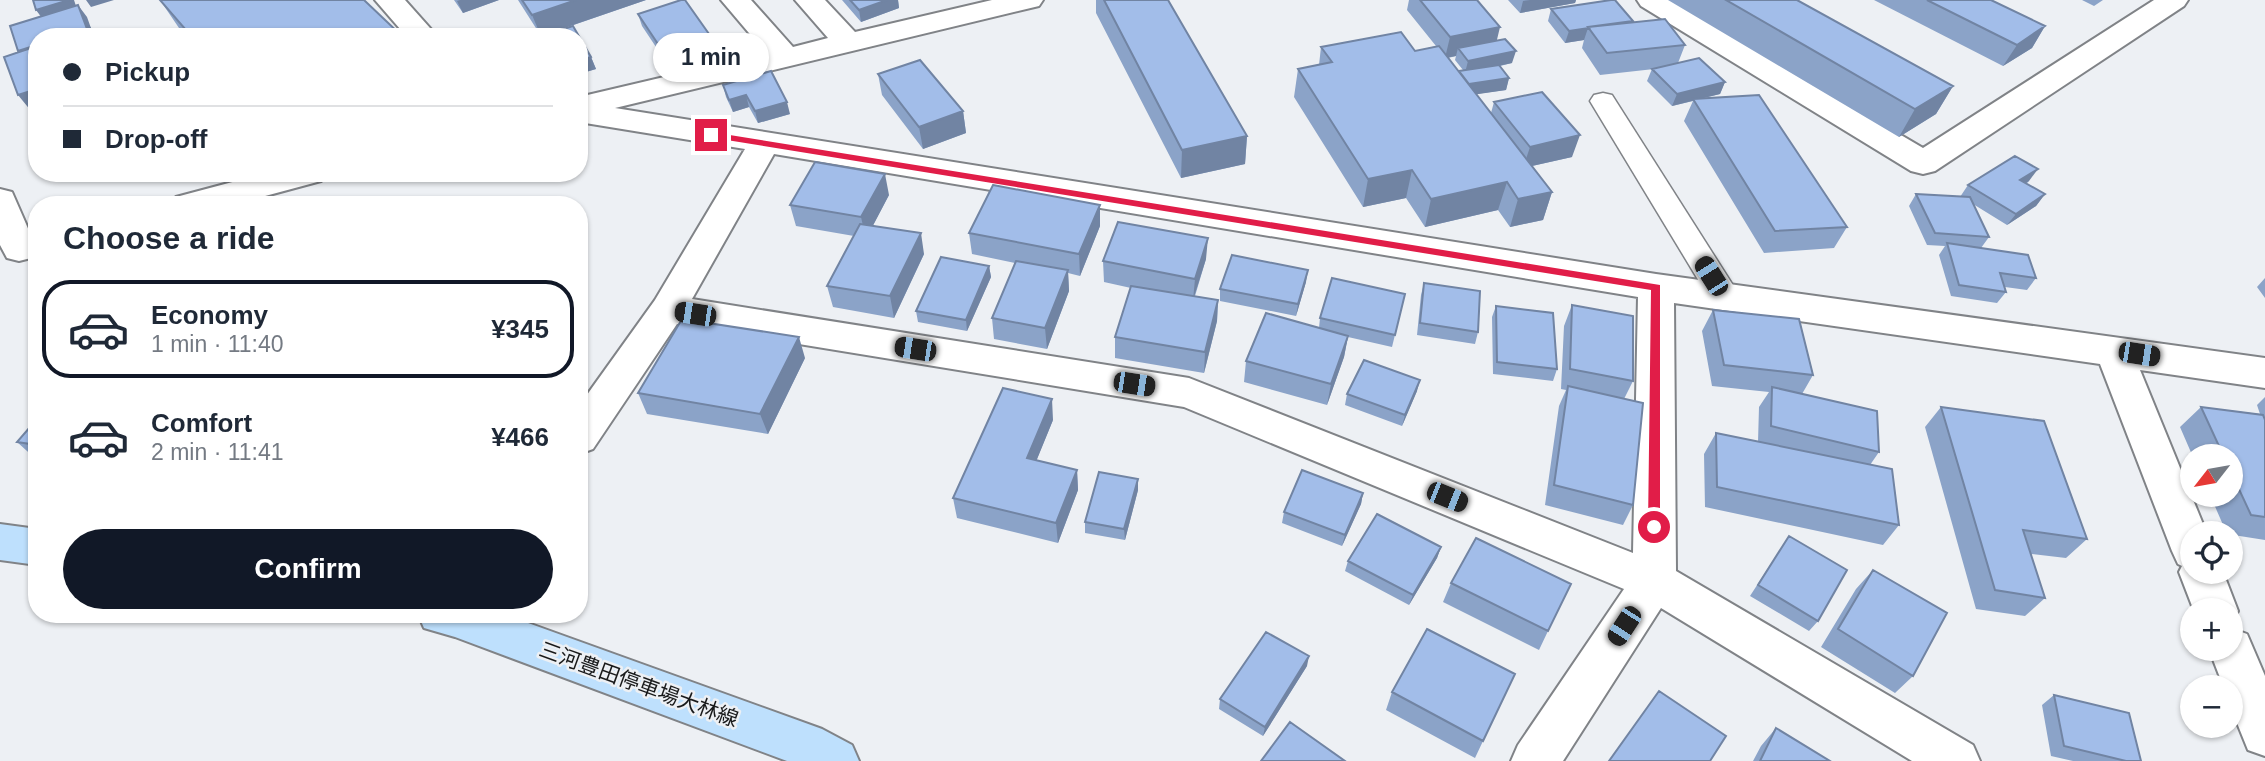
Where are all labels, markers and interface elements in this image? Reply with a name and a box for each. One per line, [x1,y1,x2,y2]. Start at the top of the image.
callout: 1 min [653,33,769,82]
text: 1 min [681,44,741,70]
text: Pickup [105,57,190,87]
route end [695,119,727,151]
text: Drop-off [105,124,208,154]
text: Choose a ride [63,220,275,256]
car [1691,253,1732,299]
icon: car [67,298,130,361]
text: Economy [151,300,268,330]
car [673,300,718,328]
text: ¥345 [491,314,549,344]
text: 1 min · 11:40 [151,331,284,357]
car [893,335,938,363]
car [2117,340,2162,368]
car [1112,370,1157,398]
icon: car [67,406,130,469]
text: Comfort [151,408,252,438]
text: ¥466 [491,422,549,452]
text: 2 min · 11:41 [151,439,284,465]
north arrow [2180,444,2244,508]
map controls [2180,444,2243,738]
car [1424,479,1471,515]
route start [1638,511,1670,543]
button: locate [2180,521,2243,584]
button: Confirm [63,529,553,609]
button: + [2180,598,2243,661]
car [1604,603,1645,649]
street label: 三河豊田停車場大林線 [536,637,742,731]
button: − [2180,675,2243,738]

